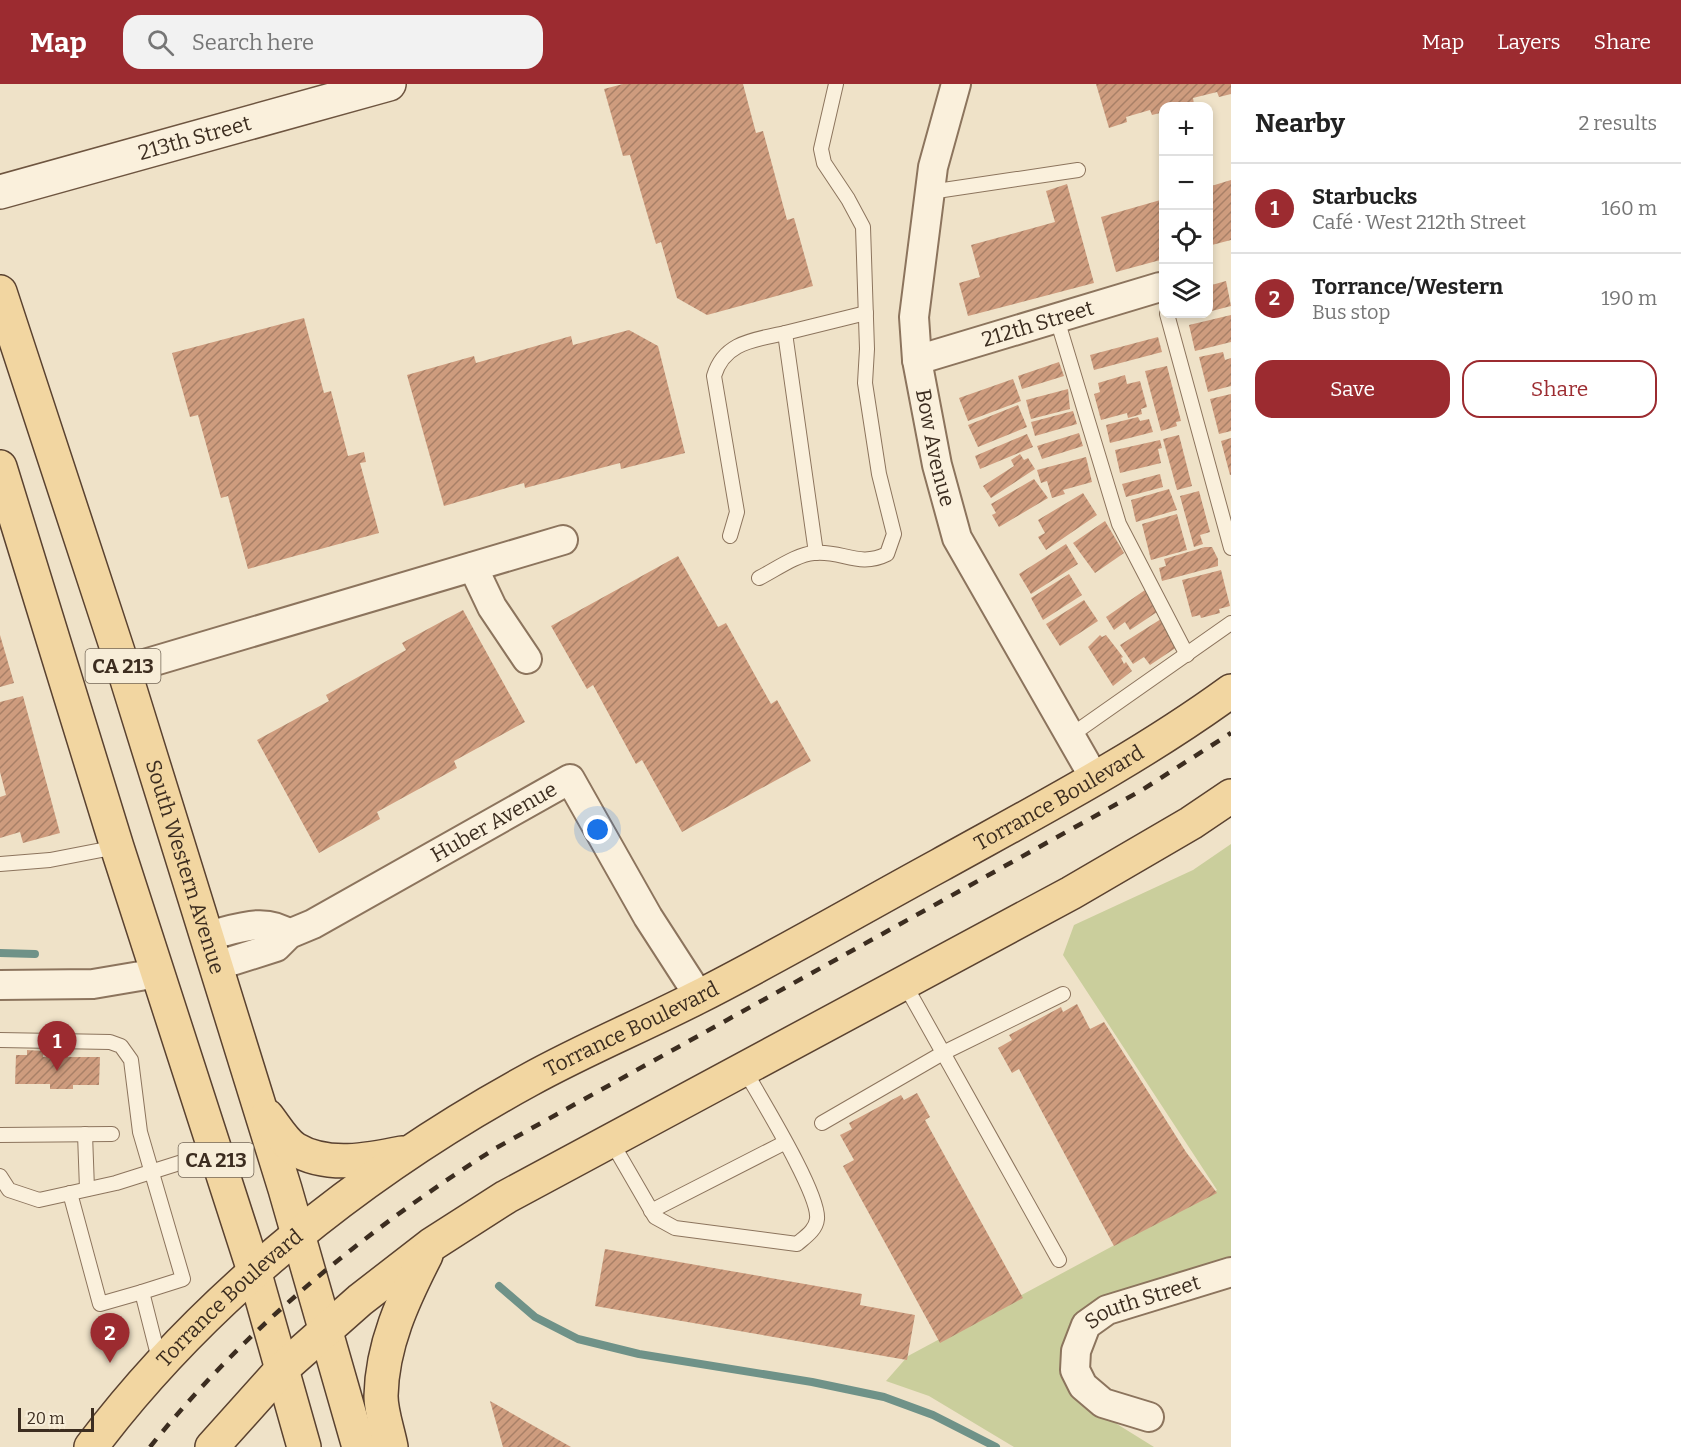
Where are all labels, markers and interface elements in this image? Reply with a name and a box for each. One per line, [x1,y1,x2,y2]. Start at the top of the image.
search box [123,15,543,69]
text: Map [30,26,87,59]
icon: search [144,26,177,59]
text: Search here [192,29,314,56]
text: Map [1422,29,1464,55]
text: Layers [1497,29,1561,55]
text: Share [1594,29,1651,55]
map controls [1159,102,1213,318]
button: + [1159,102,1213,156]
text: Nearby [1255,108,1345,139]
street label: 213th Street [135,110,254,166]
text: 2 results [1578,111,1657,135]
button: − [1159,156,1213,210]
text: Starbucks [1312,183,1417,210]
text: 1 [1270,196,1279,220]
text: 160 m [1601,196,1657,220]
button: locate [1159,210,1213,264]
text: Café · West 212th Street [1312,210,1526,234]
button: layers [1159,264,1213,318]
text: Torrance/Western [1312,273,1503,300]
text: 2 [1269,286,1280,310]
text: 190 m [1601,286,1657,310]
street label: 212th Street [979,295,1097,353]
text: Bus stop [1312,300,1390,324]
button: Save [1255,360,1450,418]
button: Share [1462,360,1657,418]
street label: Bow Avenue [910,387,961,510]
road number: CA 213 [86,649,160,683]
street label: Torrance Boulevard [970,740,1148,857]
street label: South Western Avenue [140,757,231,977]
street label: Huber Avenue [426,776,562,868]
your location [583,815,612,844]
street label: Torrance Boulevard [540,976,723,1082]
pin: 1 [38,1022,76,1071]
road number: CA 213 [178,1143,254,1177]
street label: Torrance Boulevard [151,1223,308,1373]
street label: South Street [1079,1269,1204,1335]
pin: 2 [90,1314,130,1363]
scale bar [18,1405,94,1432]
text: 20 m [27,1409,64,1428]

